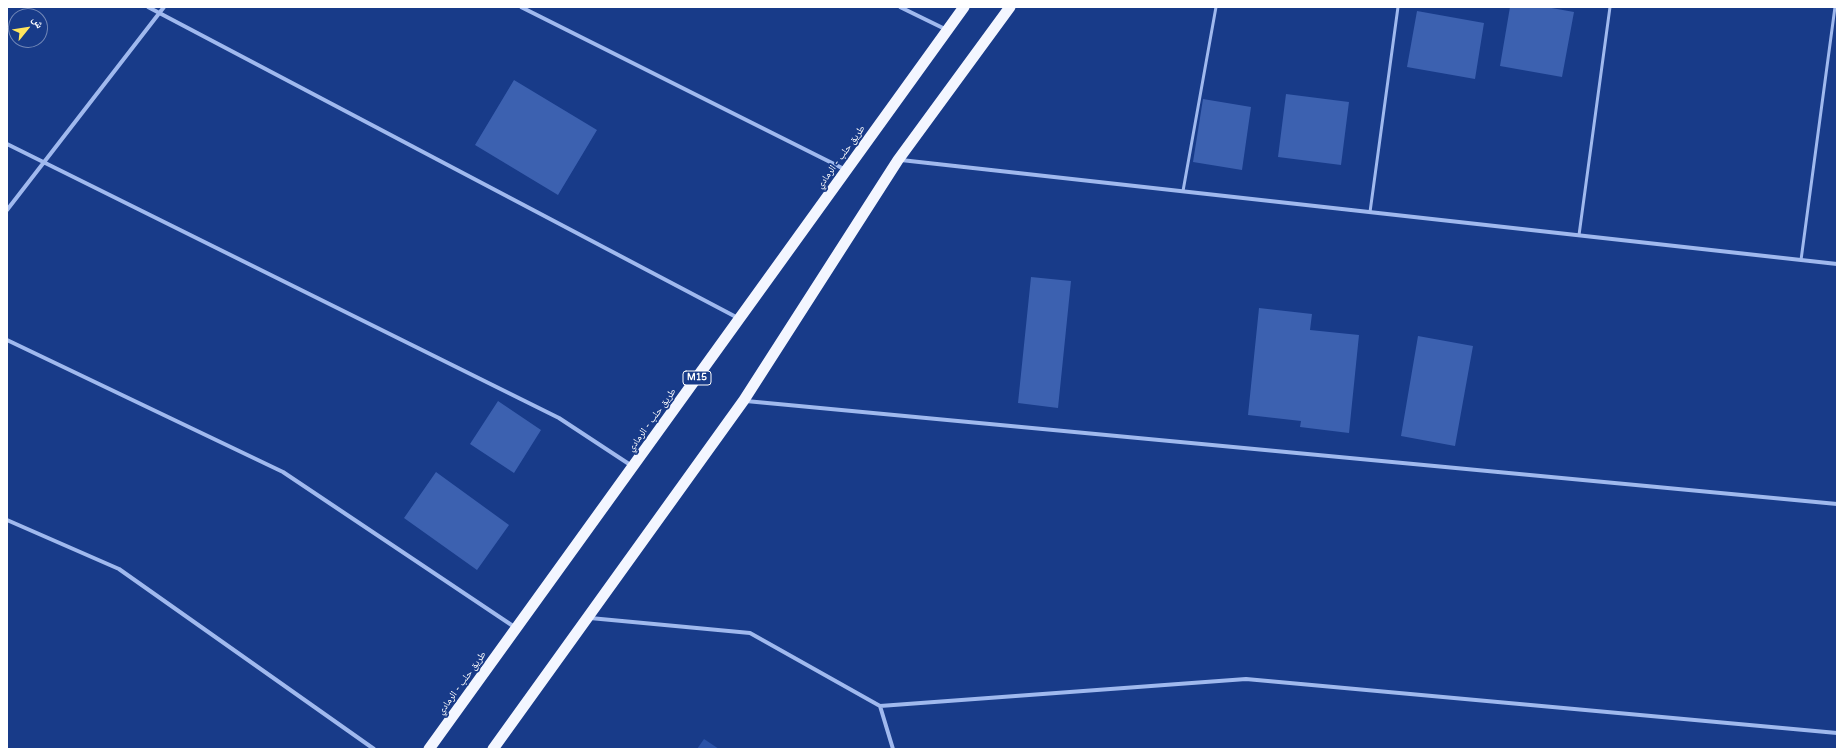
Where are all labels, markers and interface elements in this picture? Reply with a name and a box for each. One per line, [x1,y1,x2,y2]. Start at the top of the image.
north arrow [8,8,48,48]
text: ش [29,14,47,31]
street label: طريق حلب - الرمادي [814,123,868,191]
road number: M15 [683,371,711,385]
street label: طريق حلب - الرمادي [625,386,679,454]
street label: طريق حلب - الرمادي [435,649,489,717]

